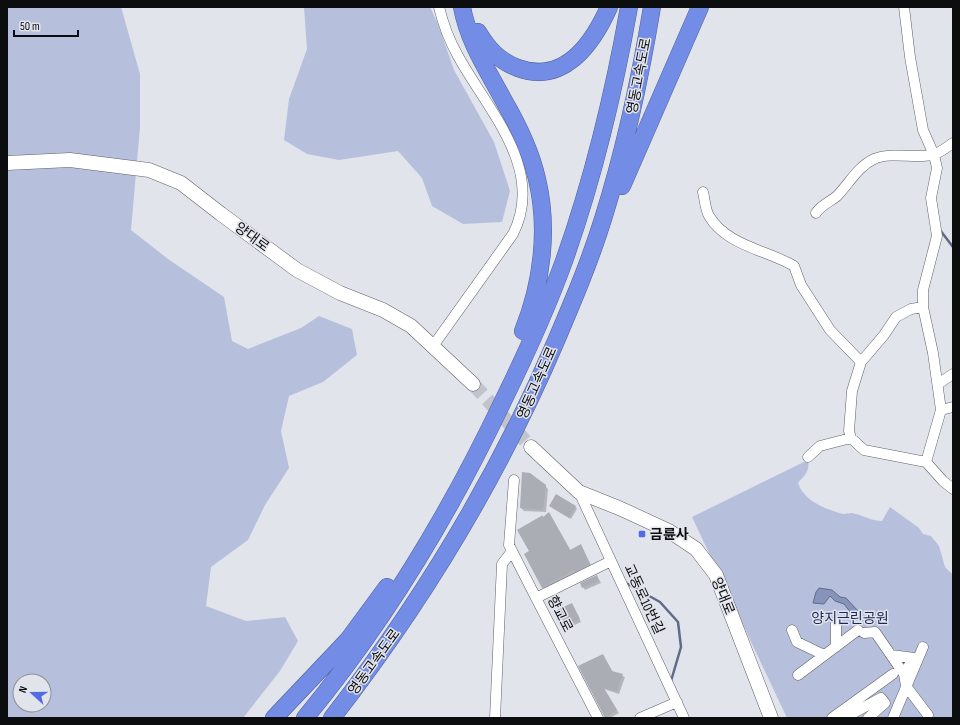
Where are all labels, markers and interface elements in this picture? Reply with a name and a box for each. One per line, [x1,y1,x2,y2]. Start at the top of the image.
scale bar [14,12,78,38]
text: 50 m [20,19,40,34]
street label: 영동고속도로 [623,36,655,116]
street label: 양대로 [231,219,273,255]
street label: 영동고속도로 [514,344,561,422]
place label: 금륜사 [650,526,689,543]
marker: 금륜사 [637,529,647,539]
street label: 교동로10번길 [620,561,668,637]
street label: 양대로 [708,575,738,617]
street label: 향교로 [544,593,576,635]
park label: 양지근린공원 [811,610,889,627]
street label: 영동고속도로 [344,626,404,698]
north arrow [12,673,52,713]
text: N [16,684,30,695]

